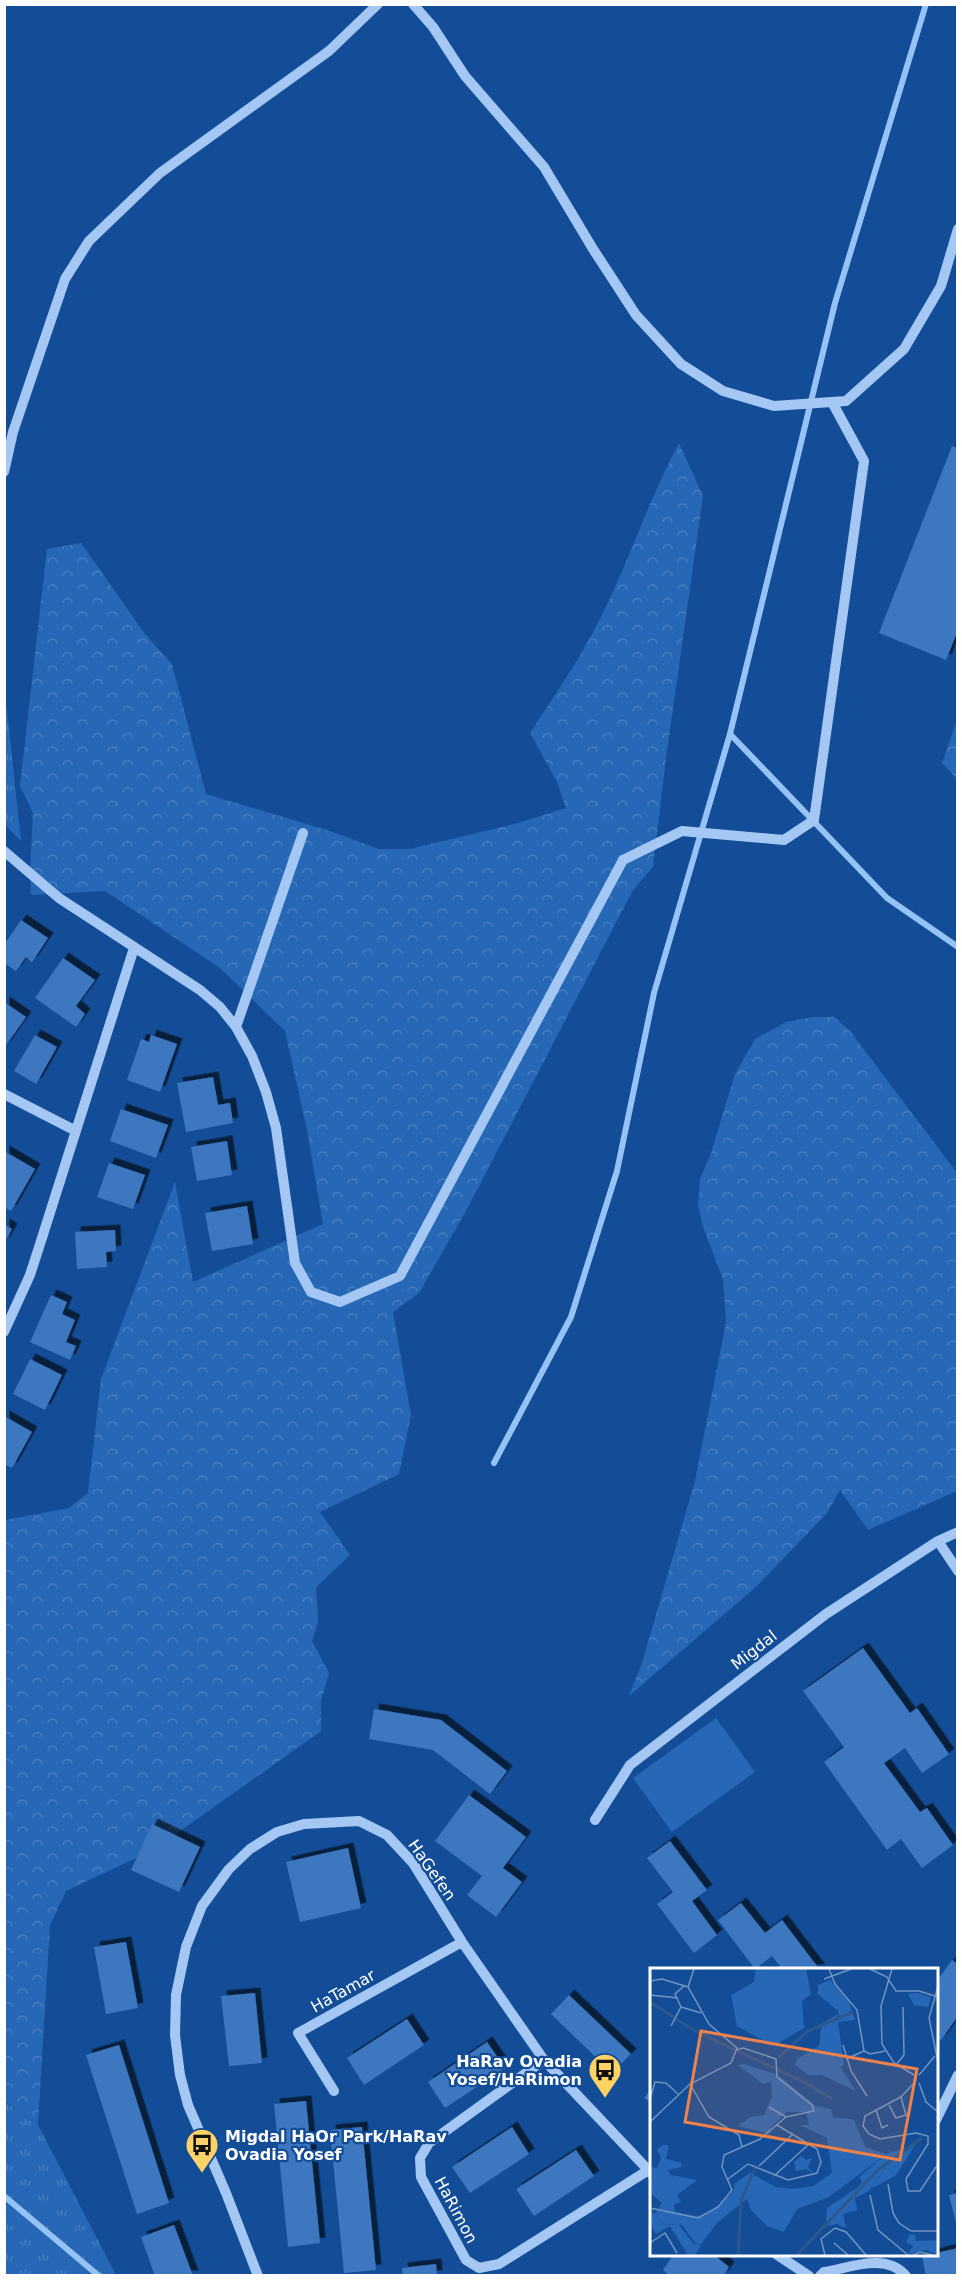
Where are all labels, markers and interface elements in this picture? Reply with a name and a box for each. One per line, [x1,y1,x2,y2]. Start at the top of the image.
street label: Migdal [727,1626,781,1674]
street label: HaGefen [404,1836,460,1904]
street label: HaTamar [307,1965,379,2016]
inset map [650,1968,938,2256]
place label: HaRav Ovadia Yosef/HaRimon [446,2052,582,2089]
bus stop icon: HaRav Ovadia Yosef/HaRimon [587,2052,623,2099]
bus stop icon: Migdal HaOr Park/HaRav Ovadia Yosef [184,2127,220,2174]
place label: Migdal HaOr Park/HaRav Ovadia Yosef [225,2127,447,2164]
street label: HaRimon [430,2173,482,2247]

